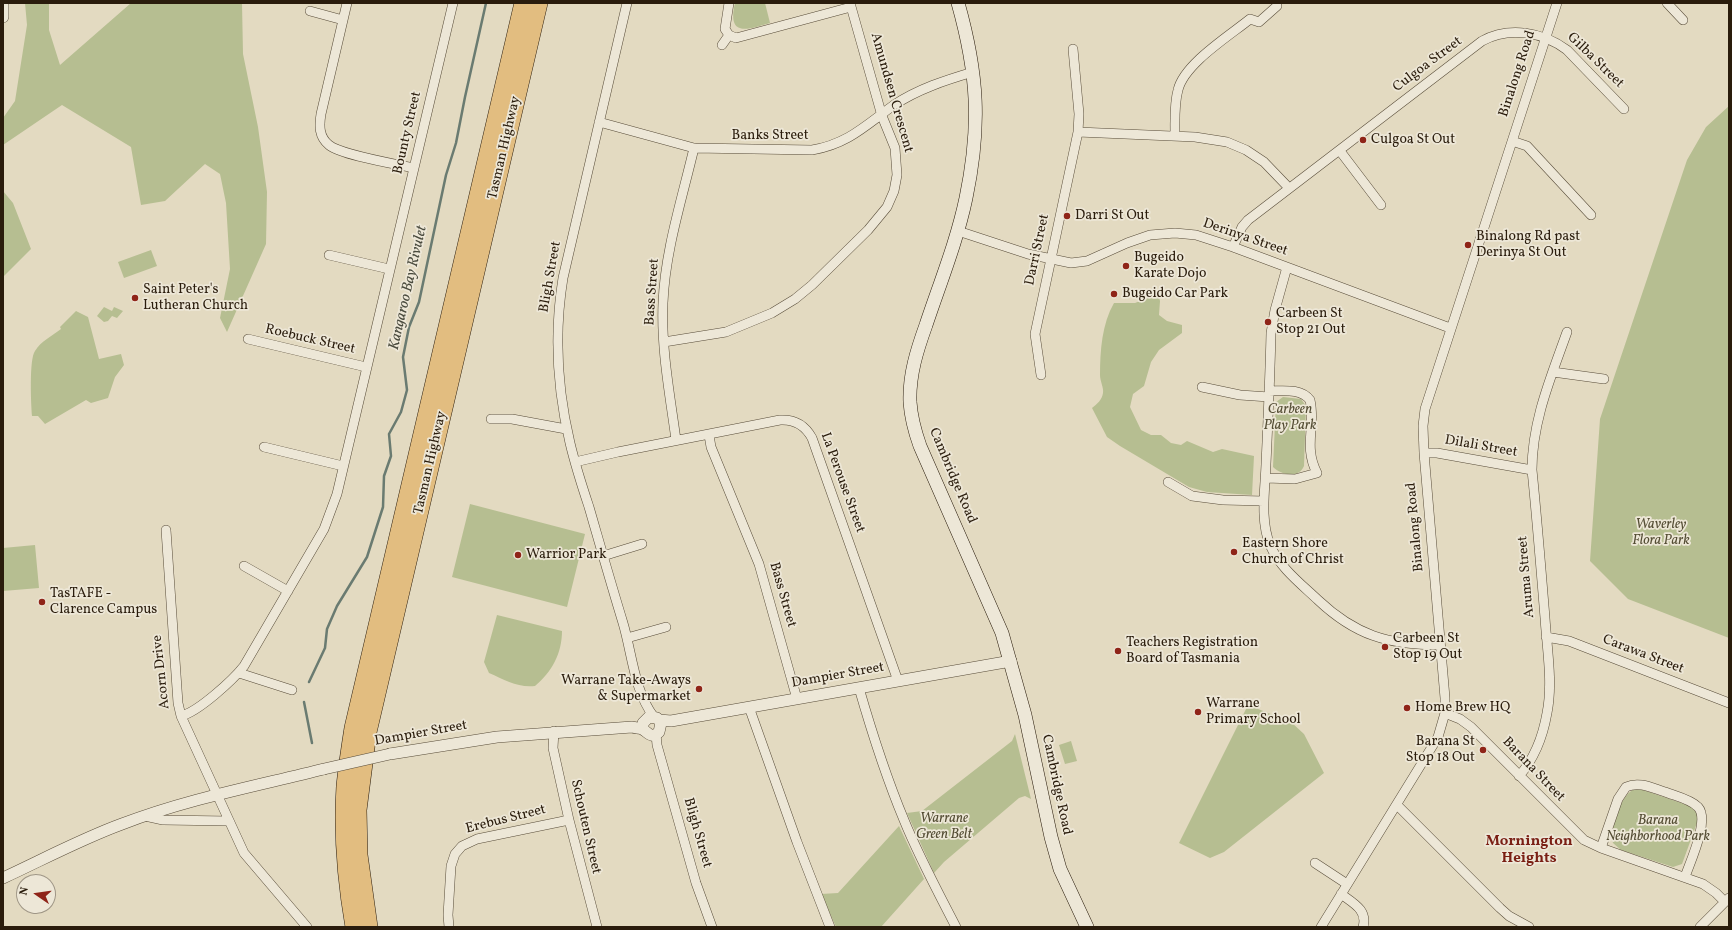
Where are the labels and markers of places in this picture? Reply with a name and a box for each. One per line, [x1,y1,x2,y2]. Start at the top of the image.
place label: Culgoa St Out [1371,132,1455,148]
marker: Culgoa St Out [1358,135,1368,145]
place label: Darri St Out [1075,208,1149,224]
marker: Darri St Out [1062,211,1072,221]
place label: Binalong Rd past Derinya St Out [1476,229,1580,262]
marker: Binalong Rd past Derinya St Out [1463,240,1473,250]
place label: Bugeido Karate Dojo [1134,250,1206,282]
marker: Bugeido Karate Dojo [1121,261,1131,271]
place label: Saint Peter's Lutheran Church [143,282,248,314]
place label: Bugeido Car Park [1122,286,1228,302]
marker: Bugeido Car Park [1109,289,1119,299]
marker: Saint Peter's Lutheran Church [130,293,140,303]
place label: Carbeen St Stop 21 Out [1276,306,1346,338]
marker: Carbeen St Stop 21 Out [1263,317,1273,327]
place label: Eastern Shore Church of Christ [1242,536,1344,568]
place label: Warrior Park [526,547,607,563]
marker: Eastern Shore Church of Christ [1229,547,1239,557]
marker: Warrior Park [513,550,523,560]
place label: TasTAFE - Clarence Campus [50,586,157,618]
marker: TasTAFE - Clarence Campus [37,597,47,607]
place label: Carbeen St Stop 19 Out [1393,631,1462,664]
place label: Teachers Registration Board of Tasmania [1126,635,1258,668]
marker: Carbeen St Stop 19 Out [1380,642,1390,652]
marker: Teachers Registration Board of Tasmania [1113,646,1123,656]
place label: Warrane Take-Aways & Supermarket [561,673,691,706]
marker: Warrane Take-Aways & Supermarket [694,684,704,694]
place label: Warrane Primary School [1206,696,1301,728]
place label: Home Brew HQ [1415,700,1510,716]
marker: Home Brew HQ [1402,703,1412,713]
marker: Warrane Primary School [1193,707,1203,717]
place label: Barana St Stop 18 Out [1406,734,1475,766]
marker: Barana St Stop 18 Out [1478,745,1488,755]

